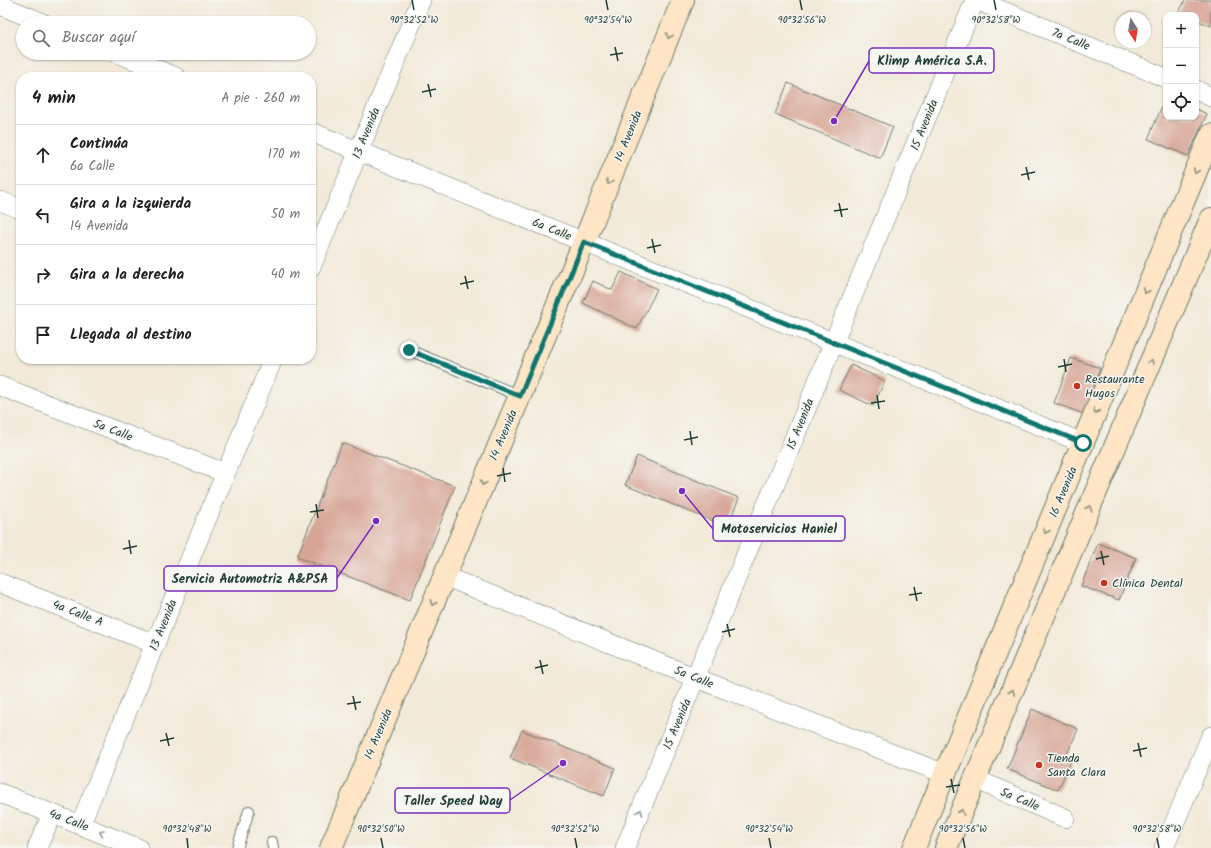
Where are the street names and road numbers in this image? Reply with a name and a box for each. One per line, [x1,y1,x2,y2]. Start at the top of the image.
street label: 7a Calle [1049,23,1093,56]
street label: 15 Avenida [906,96,943,154]
street label: 13 Avenida [348,104,386,162]
street label: 14 Avenida [610,107,647,165]
street label: 6a Calle [529,213,575,246]
street label: 15 Avenida [782,395,819,453]
street label: 14 Avenida [484,406,523,464]
street label: 5a Calle [90,414,136,447]
street label: 16 Avenida [1044,463,1083,521]
street label: 4a Calle A [50,595,106,632]
street label: 13 Avenida [145,596,183,654]
street label: 5a Calle [671,661,717,694]
street label: 15 Avenida [658,695,697,753]
street label: 14 Avenida [359,705,398,763]
street label: 5a Calle [997,783,1043,816]
street label: 4a Calle [46,804,92,837]

